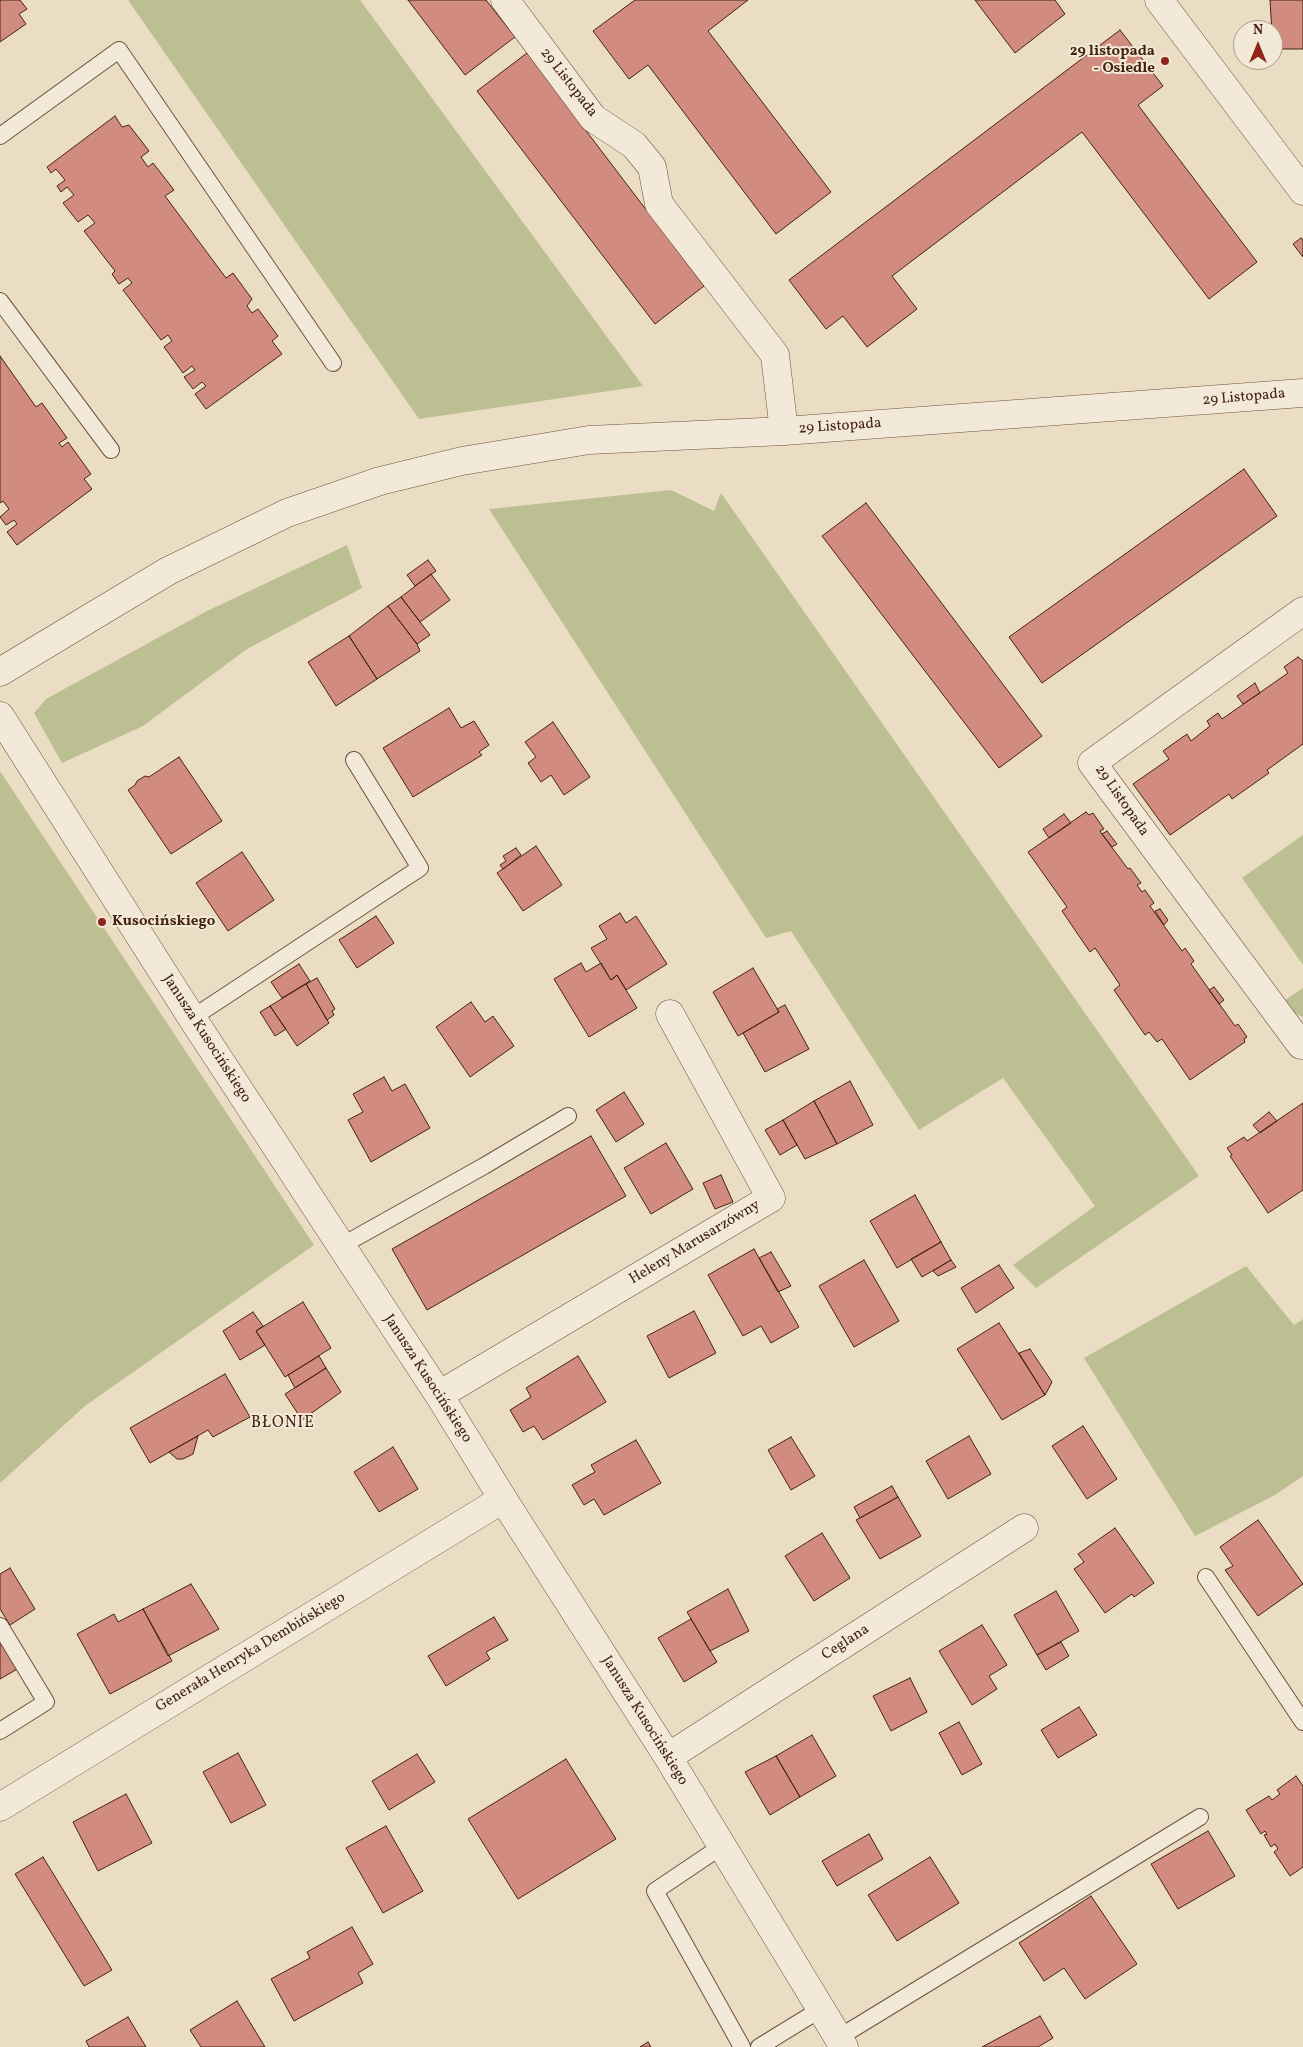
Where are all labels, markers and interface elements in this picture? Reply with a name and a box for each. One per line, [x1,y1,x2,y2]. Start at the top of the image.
north arrow [1233,20,1283,70]
text: N [1253,21,1263,40]
place label: 29 listopada - Osiedle [1070,43,1155,78]
street label: 29 Listopada [535,45,601,121]
marker: 29 listopada - Osiedle [1159,55,1171,67]
street label: 29 Listopada [1202,385,1286,411]
street label: 29 Listopada [798,415,882,439]
street label: 29 Listopada [1090,762,1152,840]
place label: Kusocińskiego [112,913,215,931]
marker: Kusocińskiego [96,916,108,928]
street label: Janusza Kusocińskiego [158,971,254,1107]
street label: Heleny Marusarzówny [626,1197,764,1289]
street label: Janusza Kusocińskiego [379,1311,475,1447]
district label: BŁONIE [250,1414,316,1434]
street label: Generała Henryka Dembińskiego [153,1589,349,1717]
street label: Ceglana [819,1621,873,1665]
street label: Janusza Kusocińskiego [597,1653,691,1789]

